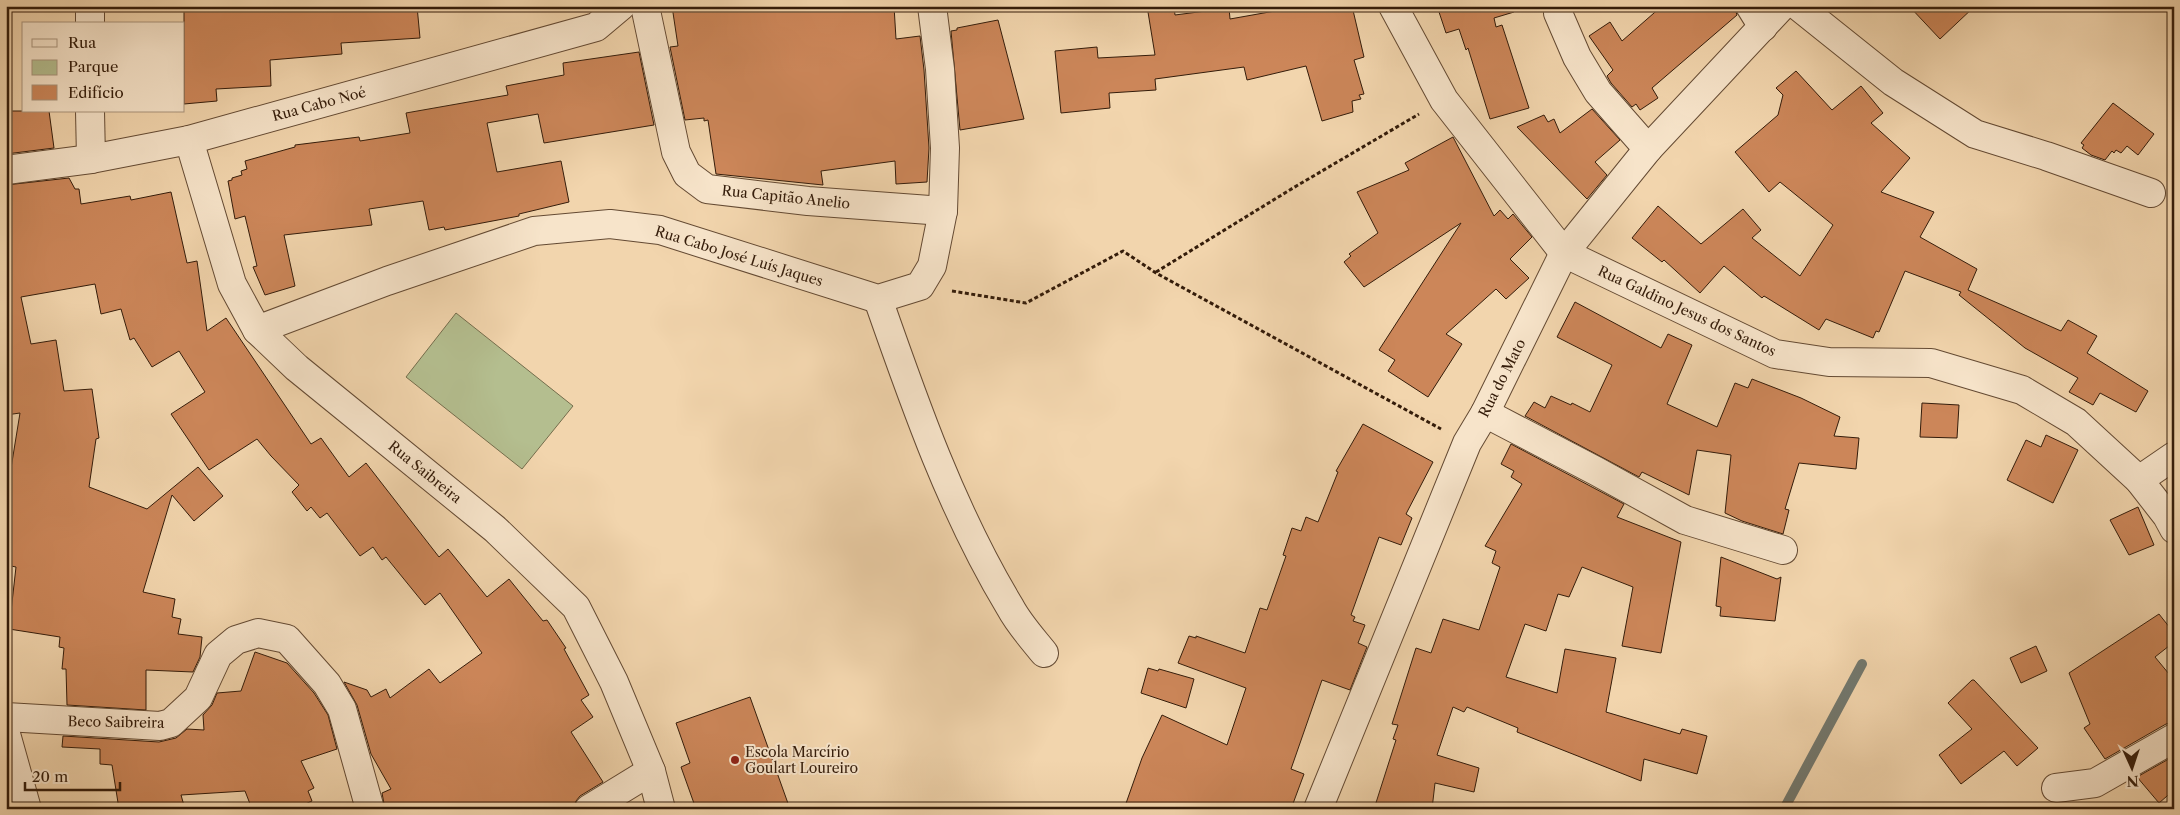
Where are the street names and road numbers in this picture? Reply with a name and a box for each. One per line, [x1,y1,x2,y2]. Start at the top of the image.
street label: Rua Cabo Noé [270,83,368,125]
street label: Rua Capitão Anelio [721,181,851,213]
street label: Rua Cabo José Luís Jaques [653,222,825,290]
street label: Rua Galdino Jesus dos Santos [1595,262,1779,360]
street label: Rua do Mato [1475,336,1529,420]
street label: Rua Saibreira [385,437,466,507]
street label: Beco Saibreira [67,712,165,732]

